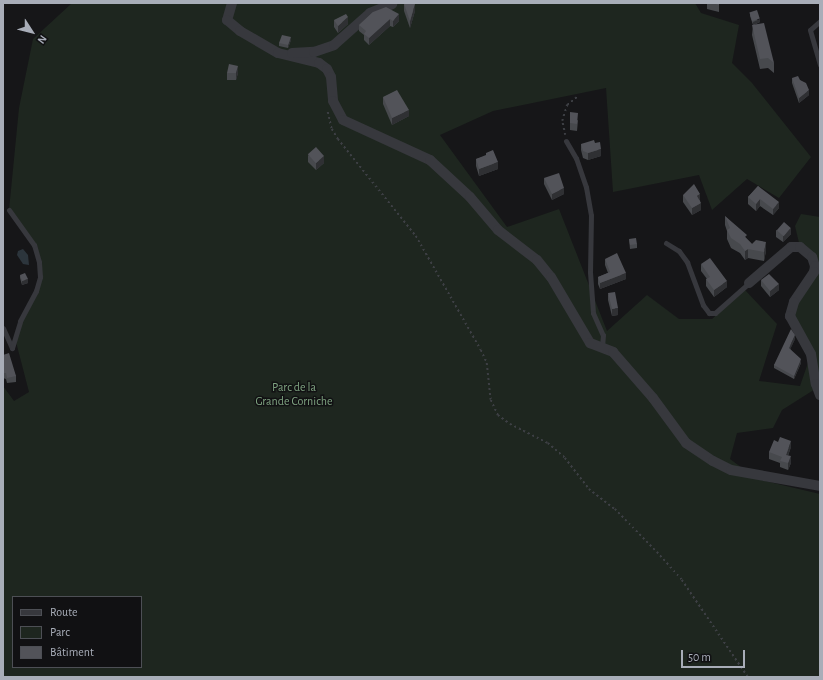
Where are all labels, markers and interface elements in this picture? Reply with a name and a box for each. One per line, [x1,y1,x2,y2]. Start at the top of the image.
north arrow [12,12,52,52]
text: N [35,33,49,46]
park label: Parc de la Grande Corniche [255,381,333,409]
legend [12,596,142,668]
text: Route [50,606,77,618]
text: Parc [50,626,70,638]
scale bar [683,642,747,668]
text: Bâtiment [50,646,94,658]
text: 50 m [688,651,711,663]

